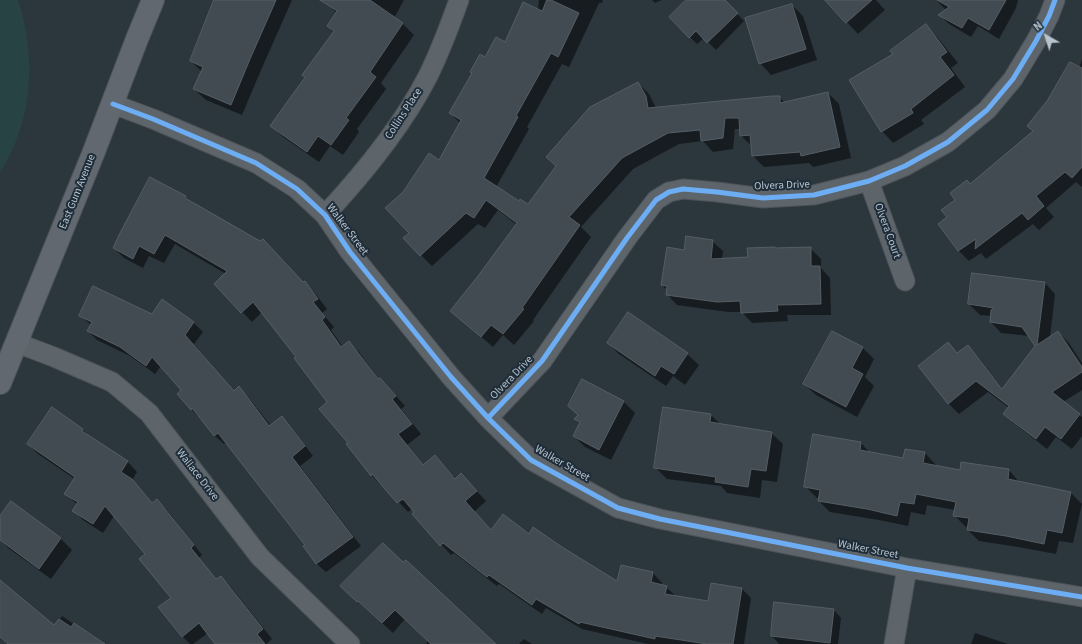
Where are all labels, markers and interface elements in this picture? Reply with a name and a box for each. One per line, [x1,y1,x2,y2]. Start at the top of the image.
north arrow [1026,16,1066,56]
text: N [1031,18,1046,34]
street label: Collins Place [383,86,425,142]
street label: East Gum Avenue [57,153,99,231]
street label: Olvera Drive [754,178,810,194]
street label: Walker Street [323,202,371,258]
street label: Olvera Court [871,202,903,260]
street label: Olvera Drive [488,353,536,403]
street label: Walker Street [532,443,592,485]
street label: Wallace Drive [173,447,221,503]
street label: Walker Street [837,538,899,562]

